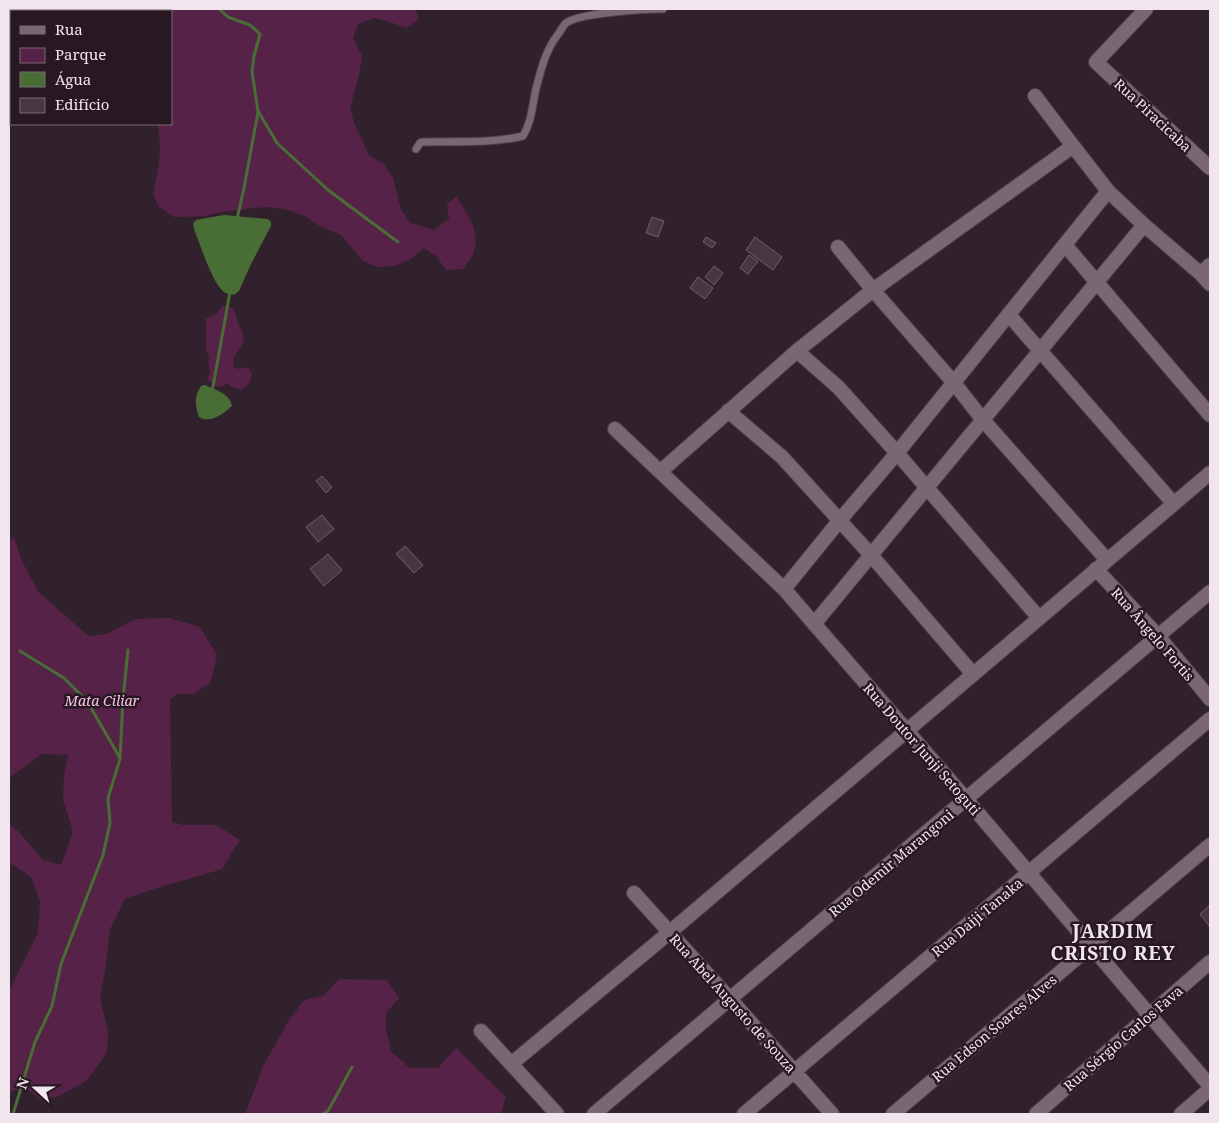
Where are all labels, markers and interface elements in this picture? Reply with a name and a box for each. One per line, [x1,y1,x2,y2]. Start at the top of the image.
legend [10,10,172,125]
text: Rua [55,19,83,39]
text: Parque [55,44,106,64]
text: Água [55,69,91,89]
street label: Rua Piracicaba [1110,74,1196,156]
text: Edifício [55,94,110,114]
street label: Rua Ângelo Fortis [1107,583,1199,685]
street label: Rua Doutor Junji Setoguti [859,679,985,819]
park label: Mata Ciliar [64,691,140,710]
street label: Rua Odemir Marangoni [825,805,958,921]
street label: Rua Daiji Tanaka [927,873,1027,961]
district label: JARDIM CRISTO REY [1050,918,1176,966]
street label: Rua Abel Augusto de Souza [665,929,801,1077]
street label: Rua Edson Soares Alves [927,970,1061,1086]
street label: Rua Sérgio Carlos Fava [1059,981,1187,1095]
north arrow [10,1063,60,1113]
text: N [12,1075,33,1092]

